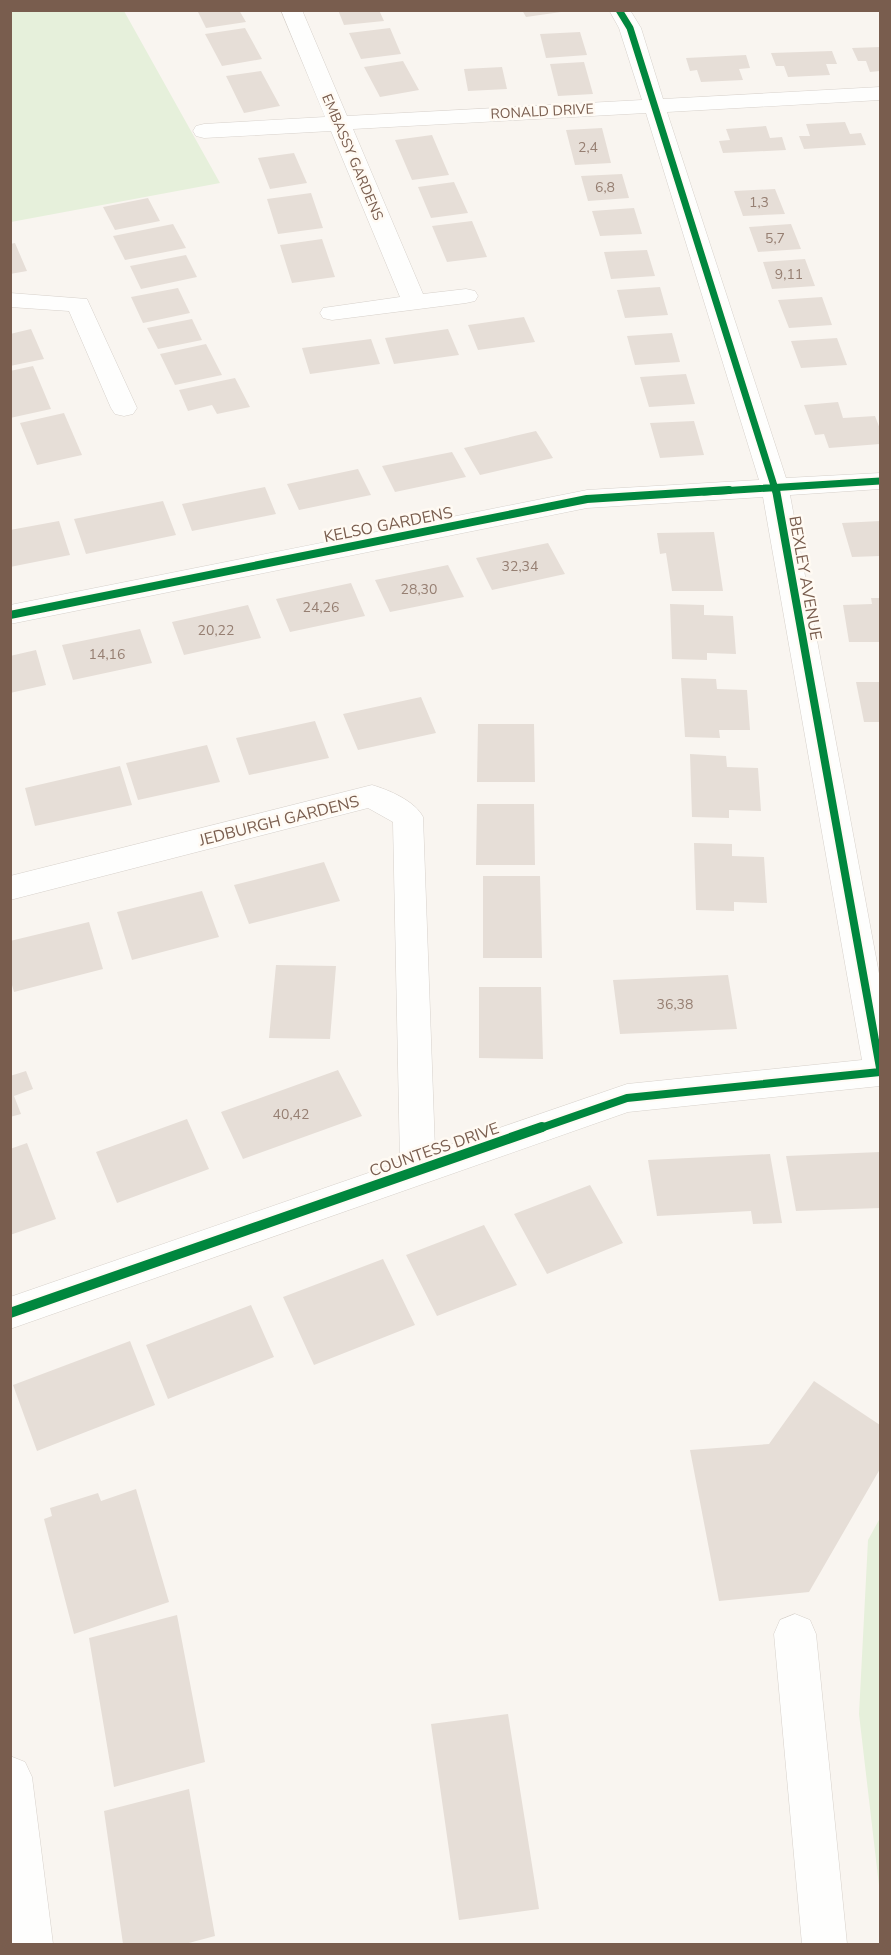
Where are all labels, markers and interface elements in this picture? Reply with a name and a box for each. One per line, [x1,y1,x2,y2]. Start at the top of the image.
street label: EMBASSY GARDENS [317,91,388,224]
street label: RONALD DRIVE [490,99,594,124]
house number: 2,4 [578,138,598,157]
house number: 6,8 [595,178,615,197]
house number: 1,3 [749,193,769,212]
house number: 5,7 [765,229,785,248]
house number: 9,11 [775,265,803,284]
street label: KELSO GARDENS [322,502,455,548]
street label: BEXLEY AVENUE [783,514,827,642]
house number: 32,34 [502,557,538,576]
house number: 28,30 [401,580,437,599]
house number: 24,26 [303,598,339,617]
house number: 20,22 [198,621,234,640]
house number: 14,16 [89,645,125,664]
street label: JEDBURGH GARDENS [196,790,362,852]
house number: 36,38 [657,995,693,1014]
house number: 40,42 [273,1105,309,1124]
street label: COUNTESS DRIVE [367,1117,502,1182]

